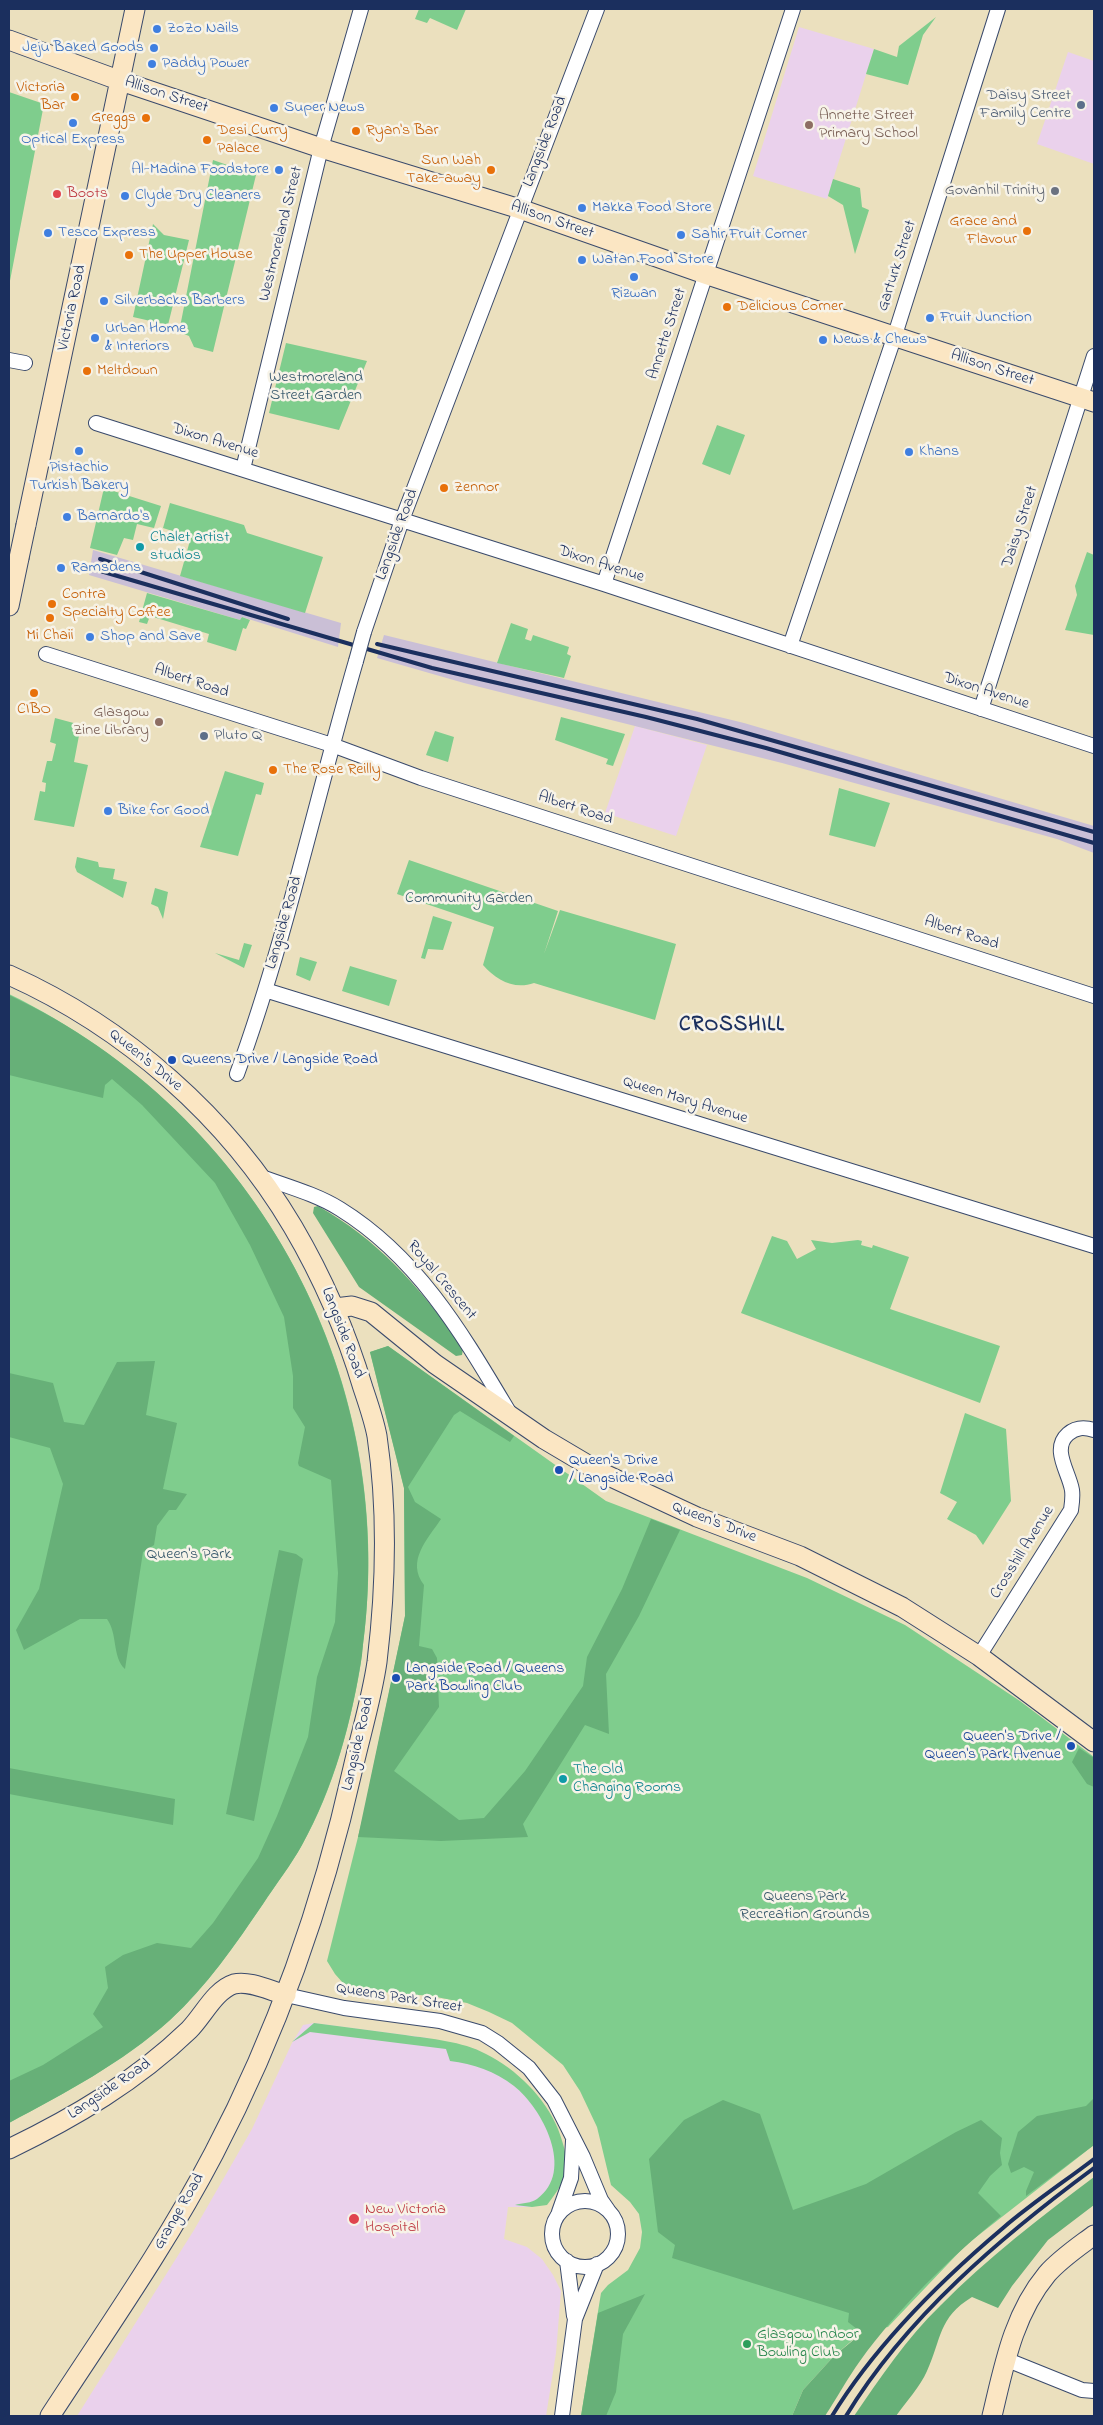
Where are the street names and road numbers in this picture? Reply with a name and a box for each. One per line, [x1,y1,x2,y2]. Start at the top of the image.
street label: Allison Street [122,73,210,119]
street label: Langside Road [520,94,572,190]
street label: Westmoreland Street [256,164,308,304]
street label: Allison Street [508,198,596,244]
street label: Garturk Street [874,218,922,314]
street label: Victoria Road [55,263,91,353]
street label: Annette Street [644,286,692,382]
street label: Allison Street [948,346,1036,392]
street label: Dixon Avenue [169,420,261,464]
street label: Daisy Street [999,484,1043,570]
street label: Langside Road [373,487,423,583]
street label: Dixon Avenue [556,542,646,588]
street label: Albert Road [151,661,231,703]
street label: Dixon Avenue [941,669,1031,715]
street label: Albert Road [535,788,615,830]
street label: Langside Road [263,874,307,972]
street label: Albert Road [921,913,1001,955]
street label: Queen's Drive [104,1026,186,1096]
street label: Queen Mary Avenue [620,1073,750,1129]
street label: Royal Crescent [402,1237,480,1325]
street label: Langside Road [316,1285,368,1381]
street label: Queen's Drive [669,1498,759,1548]
street label: Crosshill Avenue [987,1503,1059,1603]
street label: Langside Road [339,1695,379,1793]
street label: Queens Park Street [335,1980,463,2018]
street label: Langside Road [65,2055,155,2125]
street label: Grange Road [151,2171,209,2253]

